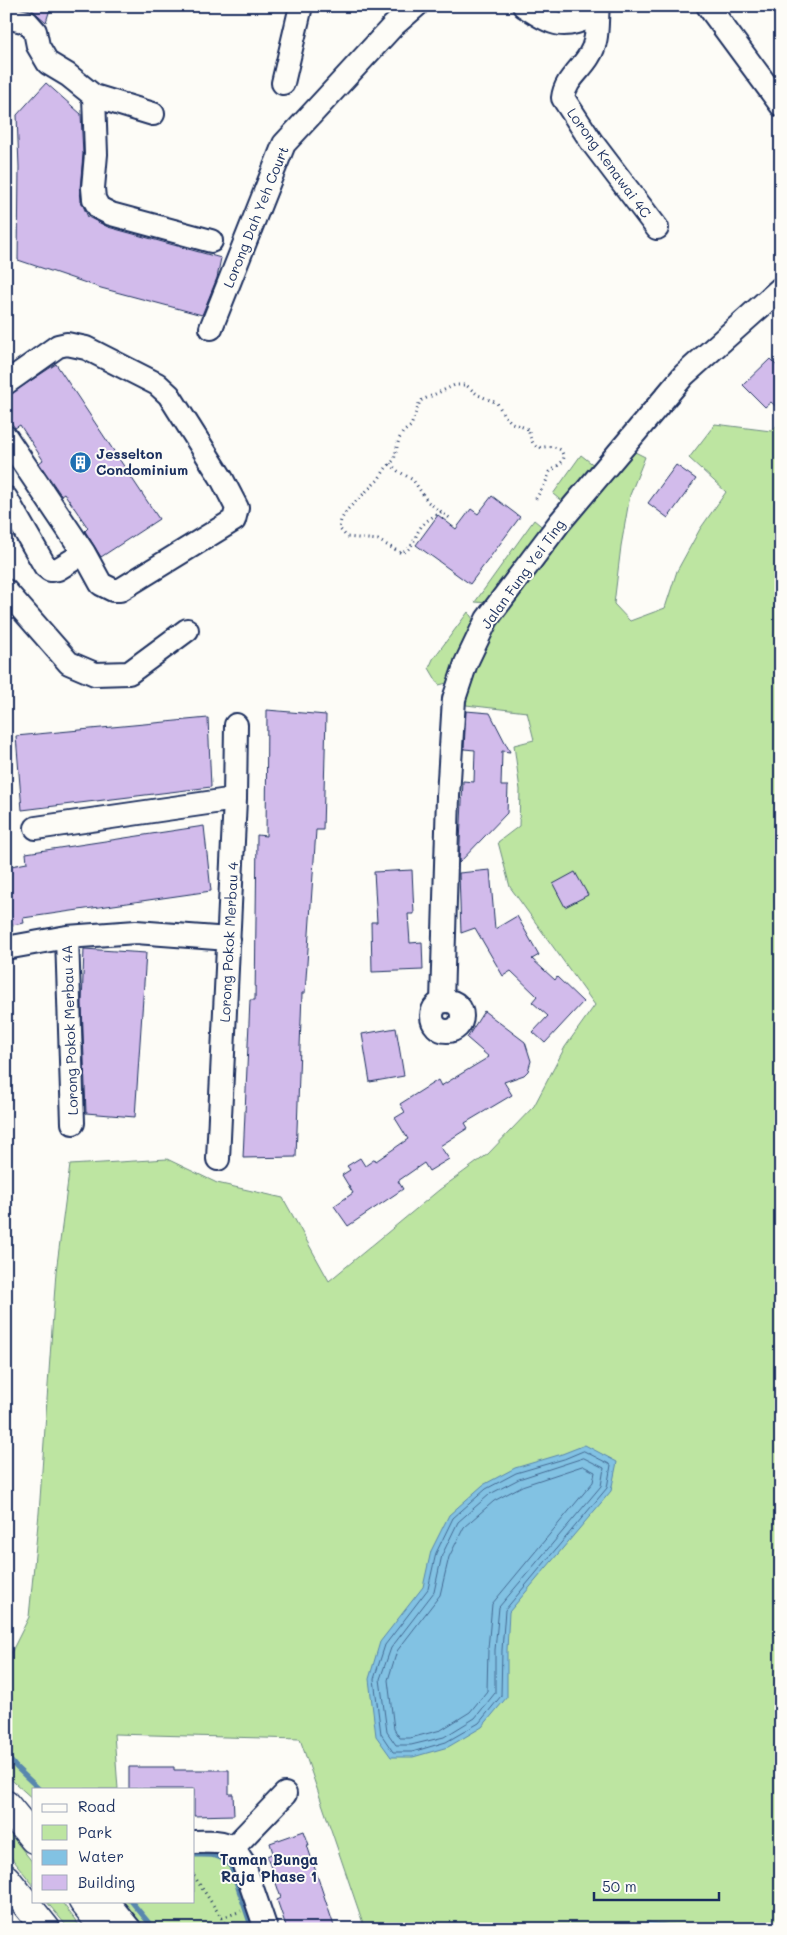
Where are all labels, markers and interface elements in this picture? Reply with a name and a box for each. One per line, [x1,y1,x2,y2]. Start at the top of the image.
street label: Lorong Kenawai 4C [563,104,656,222]
street label: Lorong Dah Yeh Court [218,143,293,291]
place label: Jesselton Condominium [96,444,188,479]
building icon: Jesselton Condominium [68,450,92,474]
street label: Jalan Fung Yei Ting [476,515,569,632]
street label: Lorong Pokok Merbau 4 [215,860,242,1023]
street label: Lorong Pokok Merbau 4A [57,945,82,1116]
legend [32,1788,195,1902]
text: Road [78,1796,115,1816]
text: Park [78,1822,112,1842]
text: Water [78,1846,124,1866]
district label: Taman Bunga Raja Phase 1 [220,1849,318,1886]
scale bar [594,1870,720,1902]
text: Building [78,1872,135,1892]
text: 50 m [602,1876,637,1896]

